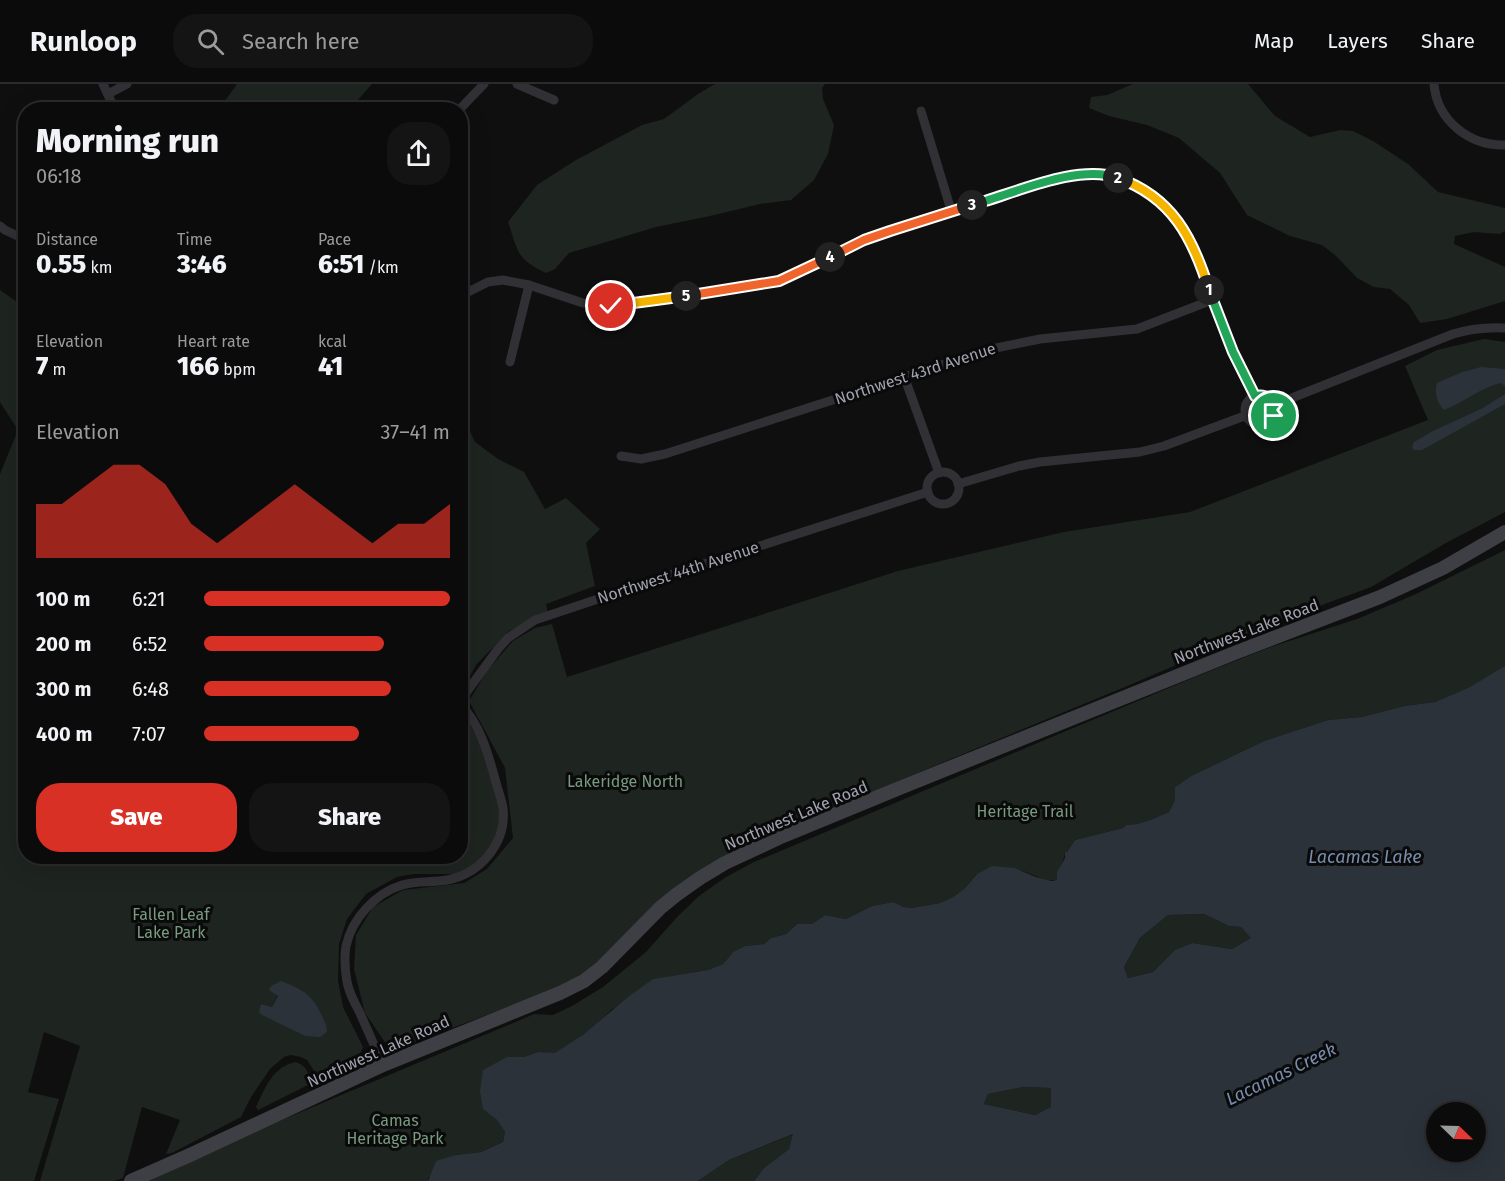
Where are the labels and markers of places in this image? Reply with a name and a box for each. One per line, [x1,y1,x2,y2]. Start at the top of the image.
pin: 2 [1103,163,1133,193]
pin: 3 [957,190,987,220]
pin: 4 [815,242,845,272]
pin: 1 [1194,275,1224,305]
pin [585,280,636,331]
pin: 5 [671,281,701,311]
pin [1248,390,1299,441]

